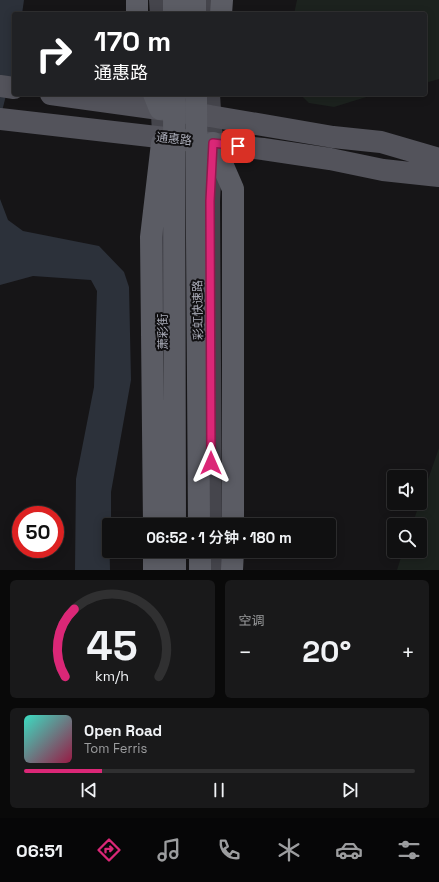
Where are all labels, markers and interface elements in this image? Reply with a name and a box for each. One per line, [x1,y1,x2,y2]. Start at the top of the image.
text: 170 m [94,23,171,59]
icon: right [28,28,80,80]
text: 通惠路 [94,61,148,84]
street label: 通惠路 [155,129,193,149]
pin [221,129,255,163]
icon: arrive [227,135,249,157]
street label: 彩虹快速路 [189,280,207,340]
street label: 萧彩街 [155,314,171,350]
position arrow [190,442,232,484]
map controls [387,470,427,558]
button: sound [387,470,427,510]
speed limit sign: 50 [12,506,64,558]
button: search [387,518,427,558]
text: 06:52 · 1 分钟 · 180 m [146,528,292,547]
text: 空调 [239,612,265,629]
text: 45 [87,619,138,672]
text: 20° [302,632,351,671]
text: − [239,638,252,666]
text: + [401,638,415,666]
text: km/h [95,667,129,685]
text: Open Road [84,721,162,740]
text: Tom Ferris [84,740,147,757]
icon: previous [78,779,100,801]
icon: pause [208,779,230,801]
icon: next [339,779,361,801]
icon: directions [95,836,123,864]
icon: music [155,836,183,864]
icon: phone [215,836,243,864]
icon: climate [275,836,303,864]
icon: car [335,836,363,864]
icon: filters [395,836,423,864]
text: 06:51 [16,839,63,862]

